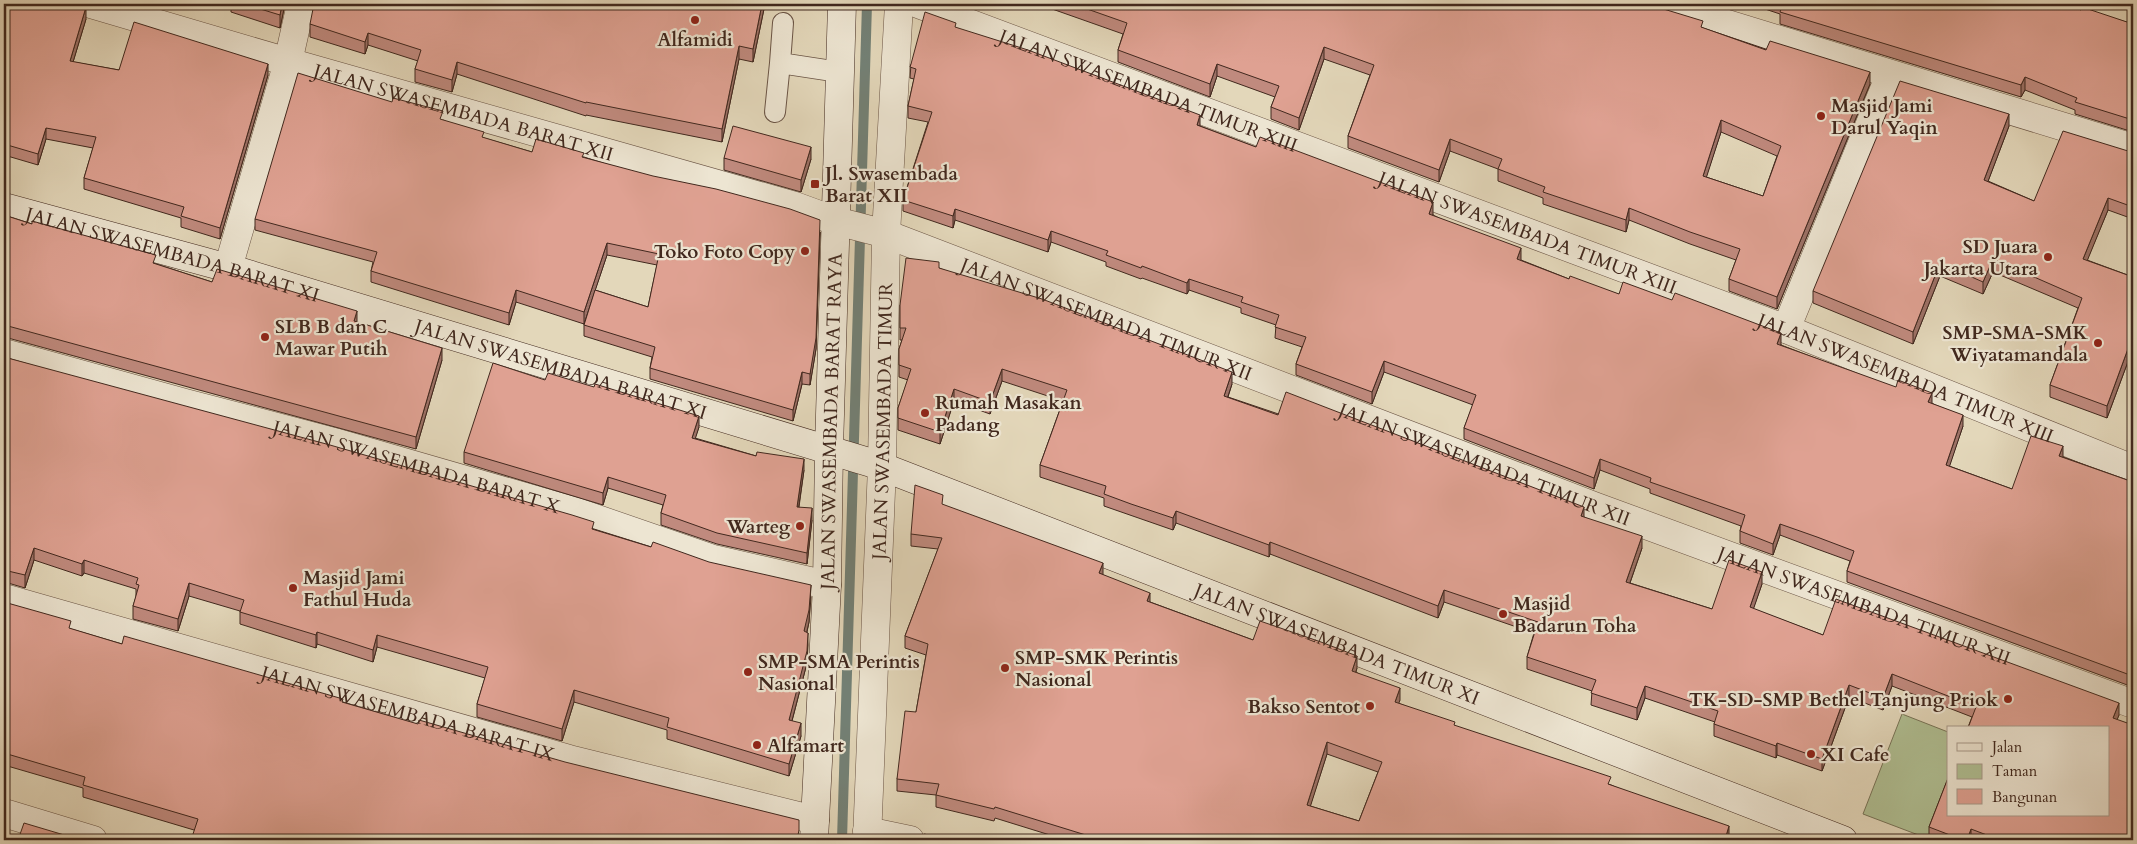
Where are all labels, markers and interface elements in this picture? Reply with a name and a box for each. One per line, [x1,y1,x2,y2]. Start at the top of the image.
marker: Alfamidi [689,14,701,26]
street label: JALAN SWASEMBADA TIMUR XIII [992,22,1301,159]
place label: Alfamidi [657,27,733,53]
street label: JALAN SWASEMBADA BARAT XII [308,57,616,168]
place label: Masjid Jami Darul Yaqin [1831,93,1938,141]
marker: Masjid Jami Darul Yaqin [1815,110,1827,122]
place label: Jl. Swasembada Barat XII [822,161,958,209]
street label: JALAN SWASEMBADA TIMUR XIII [1372,164,1680,301]
marker: Jl. Swasembada Barat XII [809,178,821,190]
street label: JALAN SWASEMBADA BARAT XI [20,201,322,309]
place label: SD Juara Jakarta Utara [1921,234,2039,282]
place label: Toko Foto Copy [654,239,795,265]
marker: Toko Foto Copy [799,245,811,257]
street label: JALAN SWASEMBADA TIMUR XII [954,251,1256,387]
marker: SD Juara Jakarta Utara [2042,251,2054,263]
street label: JALAN SWASEMBADA BARAT RAYA [815,252,849,593]
street label: JALAN SWASEMBADA TIMUR [866,282,899,563]
street label: JALAN SWASEMBADA TIMUR XIII [1751,306,2057,450]
street label: JALAN SWASEMBADA BARAT XI [409,312,710,426]
place label: SLB B dan C Mawar Putih [275,314,388,362]
place label: SMP-SMA-SMK Wiyatamandala [1943,320,2089,368]
marker: SLB B dan C Mawar Putih [259,331,271,343]
marker: SMP-SMA-SMK Wiyatamandala [2092,337,2104,349]
place label: Rumah Masakan Padang [935,390,1083,438]
street label: JALAN SWASEMBADA TIMUR XII [1332,396,1634,532]
marker: Rumah Masakan Padang [919,407,931,419]
street label: JALAN SWASEMBADA BARAT X [267,414,563,520]
place label: Warteg [726,514,791,540]
marker: Warteg [794,520,806,532]
street label: JALAN SWASEMBADA TIMUR XII [1711,539,2014,672]
place label: Masjid Jami Fathul Huda [303,565,412,613]
street label: JALAN SWASEMBADA TIMUR XI [1188,576,1483,712]
marker: Masjid Jami Fathul Huda [287,582,299,594]
place label: Masjid Badarun Toha [1513,591,1637,639]
marker: Masjid Badarun Toha [1497,608,1509,620]
place label: SMP-SMK Perintis Nasional [1015,645,1178,693]
place label: SMP-SMA Perintis Nasional [758,649,920,697]
street label: JALAN SWASEMBADA BARAT IX [255,659,557,768]
marker: SMP-SMK Perintis Nasional [999,662,1011,674]
marker: SMP-SMA Perintis Nasional [742,666,754,678]
place label: TK-SD-SMP Bethel Tanjung Priok [1689,687,1998,713]
marker: TK-SD-SMP Bethel Tanjung Priok [2002,693,2014,705]
place label: Bakso Sentot [1247,694,1360,720]
marker: Bakso Sentot [1364,700,1376,712]
legend [1947,726,2110,816]
place label: Alfamart [767,733,844,759]
text: Jalan [1990,737,2023,757]
marker: Alfamart [751,739,763,751]
place label: XI Cafe [1821,742,1890,768]
marker: XI Cafe [1805,748,1817,760]
text: Taman [1992,761,2038,781]
text: Bangunan [1992,787,2058,807]

